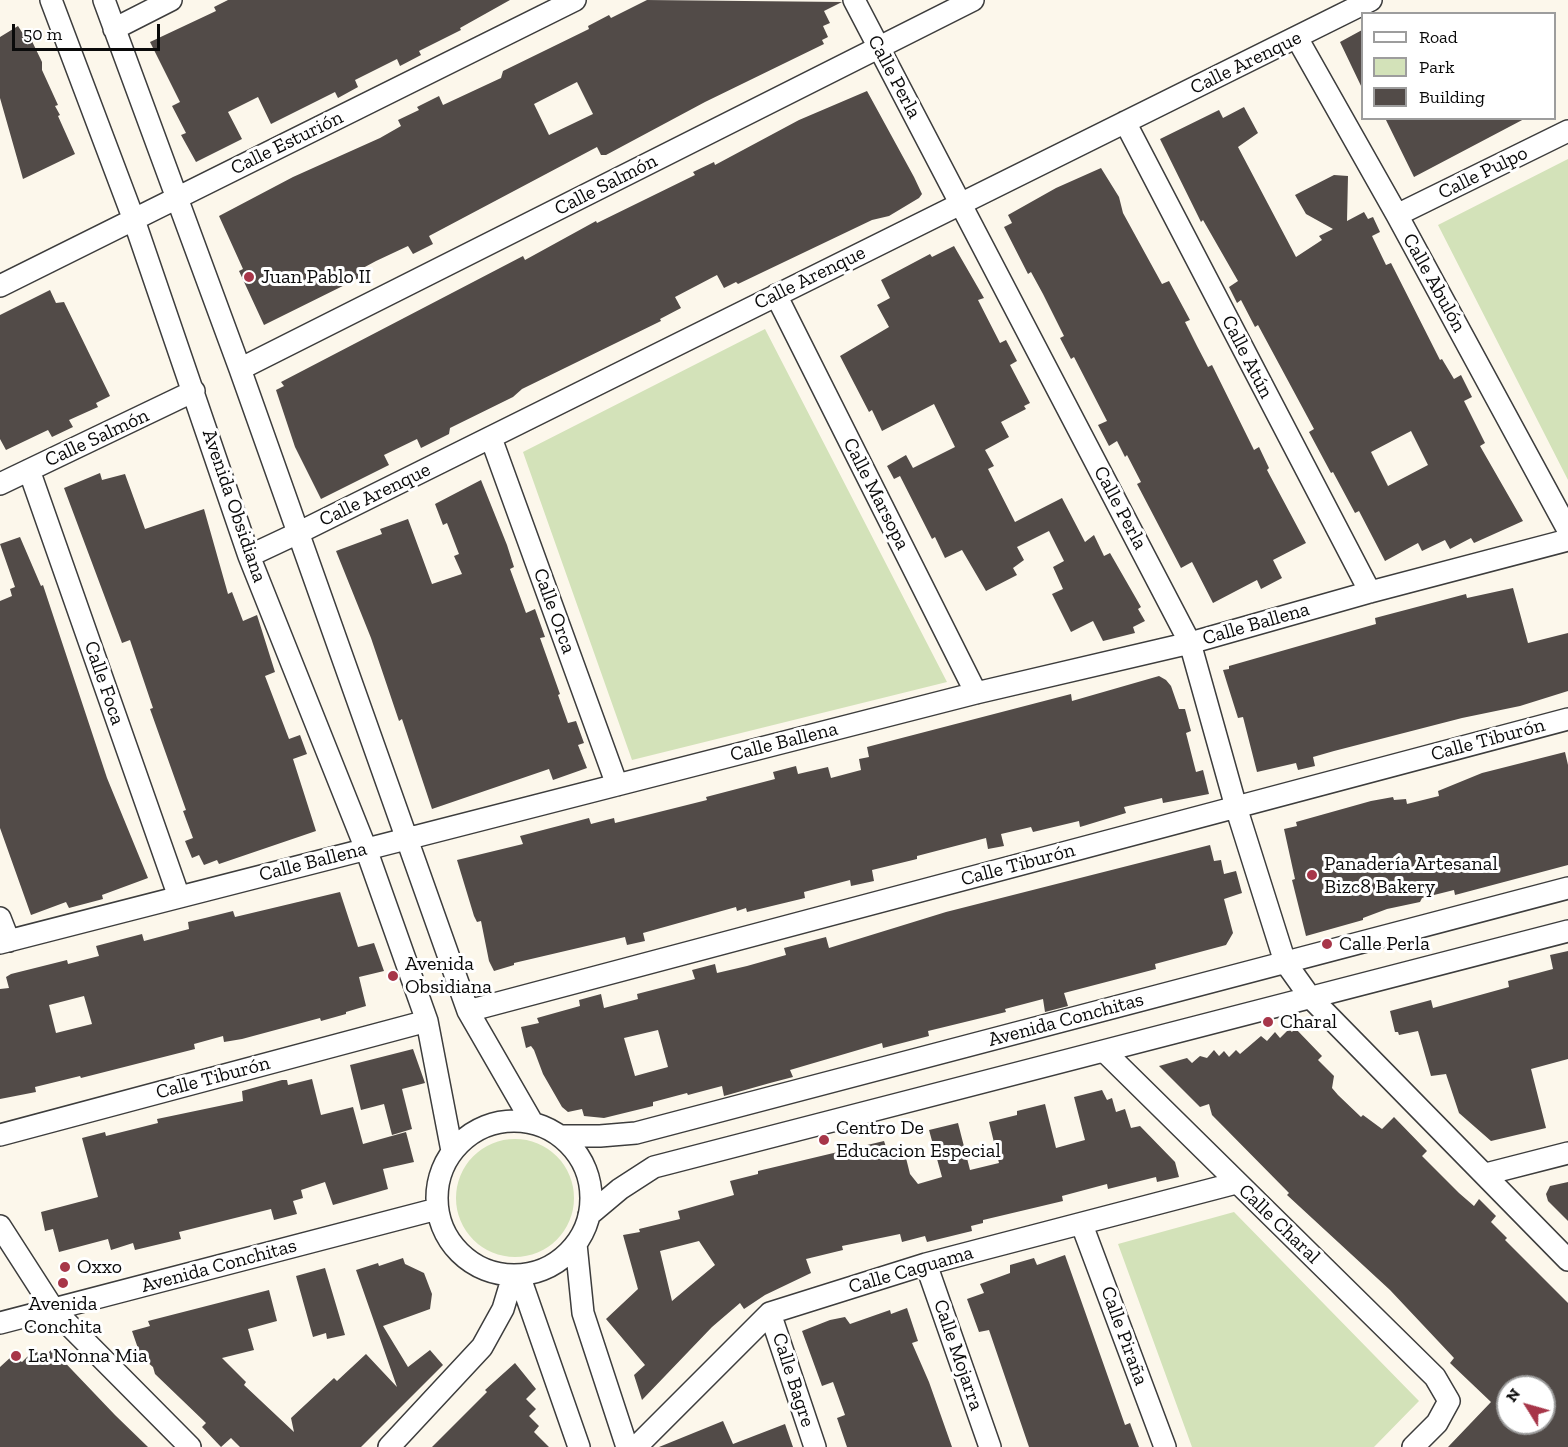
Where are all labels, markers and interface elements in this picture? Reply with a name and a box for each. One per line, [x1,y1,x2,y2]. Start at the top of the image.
scale bar [15,12,164,50]
legend [1361,12,1556,120]
text: 50 m [23,23,62,45]
street label: Calle Arenque [1187,26,1305,100]
text: Road [1419,26,1458,48]
street label: Calle Perla [862,31,926,123]
text: Park [1419,56,1455,78]
text: Building [1419,86,1485,108]
street label: Calle Esturión [227,105,347,181]
street label: Calle Pulpo [1434,141,1532,205]
street label: Calle Salmón [551,149,661,221]
street label: Calle Abulón [1397,229,1471,337]
street label: Calle Arenque [751,241,869,315]
place label: Juan Pablo II [261,265,371,289]
marker: Juan Pablo II [242,270,256,284]
street label: Calle Atún [1216,311,1278,403]
street label: Calle Salmón [41,404,153,472]
street label: Avenida Obsidiana [197,426,271,586]
street label: Calle Marsopa [838,434,914,554]
street label: Calle Arenque [316,458,434,532]
street label: Calle Perla [1088,462,1152,554]
street label: Calle Orca [527,565,581,657]
street label: Calle Ballena [1200,597,1312,651]
street label: Calle Foca [78,638,130,728]
street label: Calle Tiburón [1428,713,1548,767]
street label: Calle Ballena [728,717,840,767]
street label: Calle Ballena [257,837,369,887]
street label: Calle Tiburón [958,838,1078,892]
place label: Panadería Artesanal Bizc8 Bakery [1324,852,1498,899]
marker: Panadería Artesanal Bizc8 Bakery [1305,868,1319,882]
place label: Calle Perla [1339,932,1430,956]
marker: Calle Perla [1320,937,1334,951]
place label: Avenida Obsidiana [405,952,492,999]
marker: Avenida Obsidiana [386,969,400,983]
street label: Avenida Conchitas [986,988,1146,1052]
place label: Charal [1280,1010,1337,1034]
marker: Charal [1261,1015,1275,1029]
street label: Calle Tiburón [153,1051,273,1105]
place label: Centro De Educacion Especial [836,1116,1001,1163]
marker: Centro De Educacion Especial [817,1133,831,1147]
street label: Calle Charal [1233,1179,1325,1269]
street label: Avenida Conchitas [139,1234,299,1298]
street label: Calle Caguama [846,1241,976,1299]
place label: Oxxo [77,1255,122,1279]
marker: Oxxo [58,1260,72,1274]
marker: Avenida Conchita [56,1276,70,1290]
street label: Calle Piraña [1095,1283,1153,1389]
place label: Avenida Conchita [24,1292,102,1339]
street label: Calle Mojarra [928,1296,988,1414]
street label: Calle Bagre [766,1330,820,1430]
place label: La Nonna Mia [28,1344,148,1368]
marker: La Nonna Mia [9,1349,23,1363]
north arrow [1496,1375,1556,1435]
text: N [1502,1384,1524,1406]

